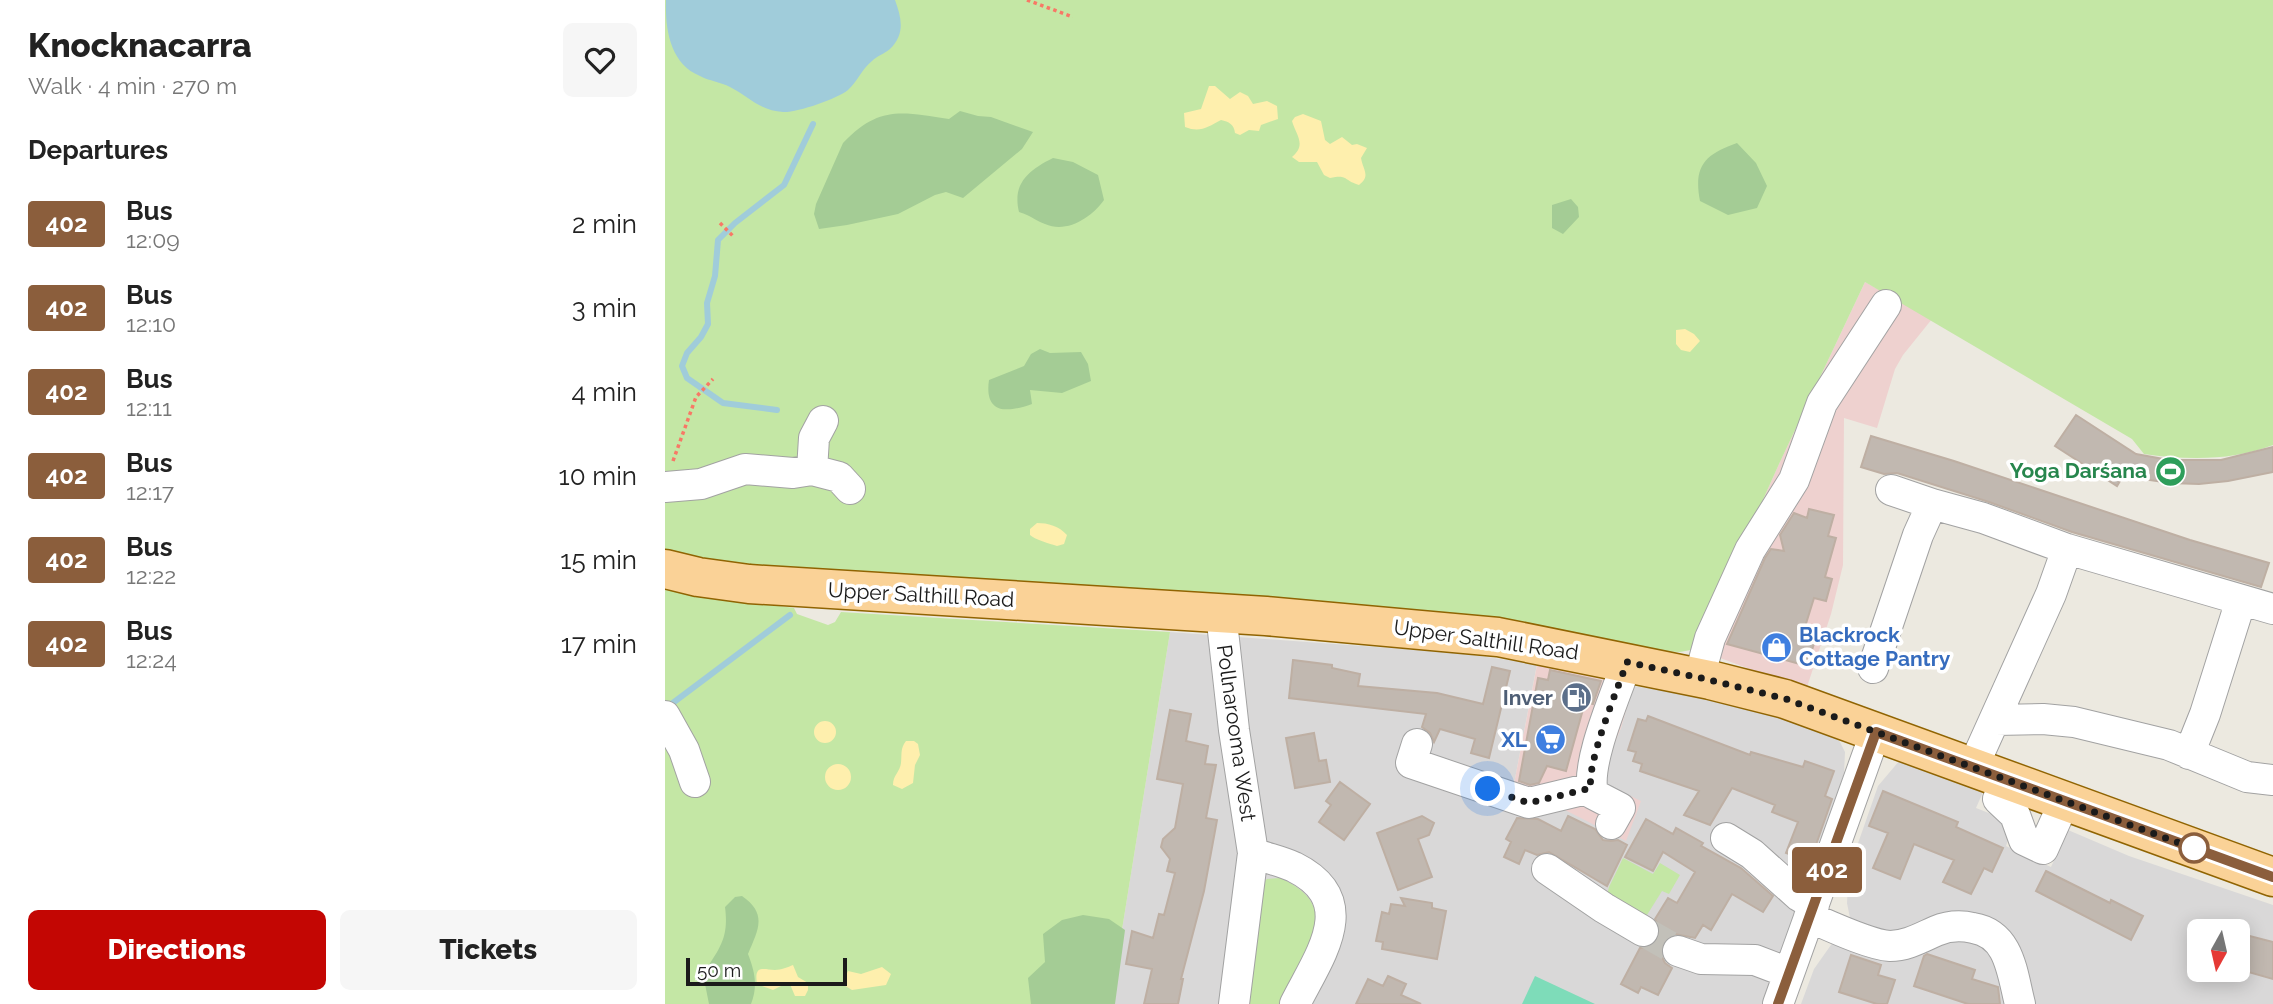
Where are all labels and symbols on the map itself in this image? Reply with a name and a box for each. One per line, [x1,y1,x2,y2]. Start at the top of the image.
sports icon: Yoga Darśana [2153,454,2187,488]
place label: Yoga Darśana [2010,458,2147,483]
street label: Upper Salthill Road [827,577,1015,612]
street label: Upper Salthill Road [1392,614,1580,665]
place label: Blackrock Cottage Pantry [1799,622,1951,671]
shop icon: Blackrock Cottage Pantry [1759,630,1793,664]
street label: Pollnarooma West [1212,643,1261,823]
fuel station icon: Inver [1559,681,1593,715]
place label: Inver [1503,685,1553,710]
supermarket icon: XL [1533,723,1567,757]
place label: XL [1500,727,1528,752]
your location [1470,771,1505,806]
unlabelled marker [2179,833,2209,863]
line badge: 402 [1787,847,1867,893]
north arrow [2187,919,2251,982]
scale bar [686,955,847,987]

